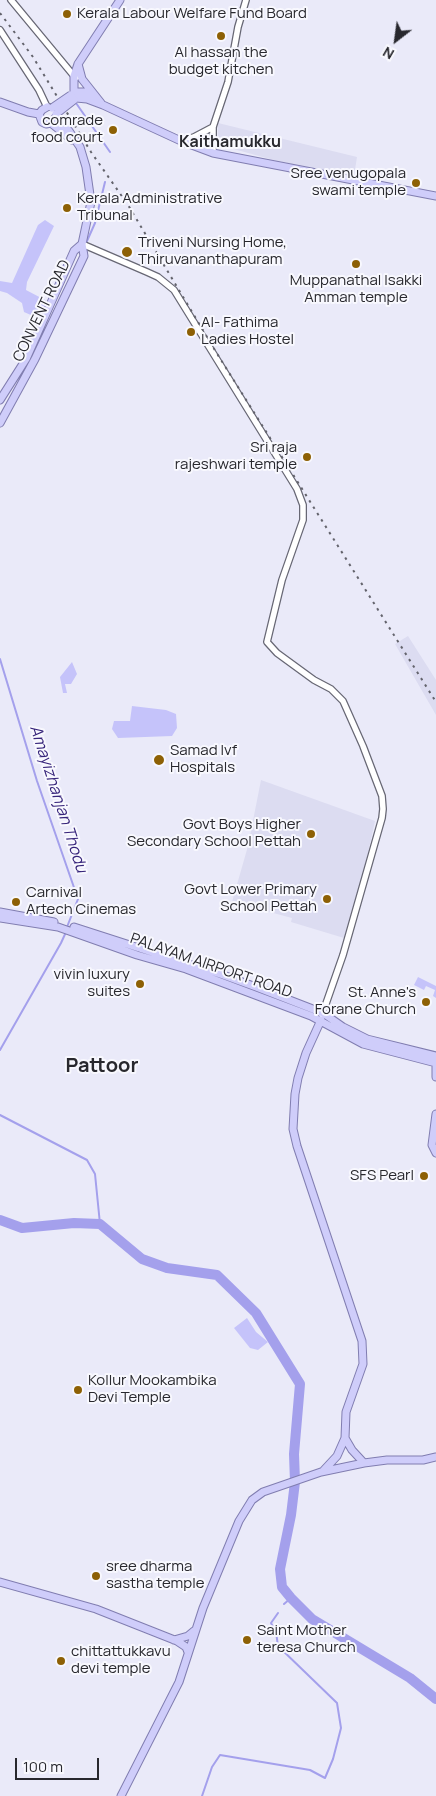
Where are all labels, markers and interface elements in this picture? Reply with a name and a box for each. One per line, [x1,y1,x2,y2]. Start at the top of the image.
place label: Kerala Labour Welfare Fund Board [77,5,307,23]
marker: Kerala Labour Welfare Fund Board [61,8,73,20]
north arrow [371,15,421,65]
marker: Al hassan the budget kitchen [215,30,227,42]
text: N [379,43,397,64]
place label: Al hassan the budget kitchen [169,44,273,79]
place label: comrade food court [31,112,103,147]
marker: comrade food court [107,124,119,136]
district label: Kaithamukku [179,133,281,153]
place label: Sree venugopala swami temple [290,165,406,200]
marker: Sree venugopala swami temple [410,177,422,189]
place label: Kerala Administrative Tribunal [77,190,222,225]
marker: Kerala Administrative Tribunal [61,202,73,214]
place label: Triveni Nursing Home, Thiruvananthapuram [138,234,287,269]
marker: Triveni Nursing Home, Thiruvananthapuram [120,245,134,259]
street label: CONVENT ROAD [10,257,74,365]
marker: Muppanathal Isakki Amman temple [350,258,362,270]
place label: Muppanathal Isakki Amman temple [290,272,422,307]
place label: Al- Fathima Ladies Hostel [201,314,294,349]
marker: Al- Fathima Ladies Hostel [185,326,197,338]
place label: Sri raja rajeshwari temple [175,439,297,474]
marker: Sri raja rajeshwari temple [301,451,313,463]
water label: Amayizhanjan Thodu [25,723,91,875]
place label: Samad Ivf Hospitals [170,742,237,777]
marker: Samad Ivf Hospitals [152,753,166,767]
place label: Govt Boys Higher Secondary School Pettah [127,816,301,851]
marker: Govt Boys Higher Secondary School Pettah [305,828,317,840]
place label: Govt Lower Primary School Pettah [184,881,317,916]
place label: Carnival Artech Cinemas [26,884,136,919]
marker: Govt Lower Primary School Pettah [321,893,333,905]
marker: Carnival Artech Cinemas [10,896,22,908]
street label: PALAYAM AIRPORT ROAD [128,930,294,1002]
place label: vivin luxury suites [53,966,130,1001]
marker: vivin luxury suites [134,978,146,990]
place label: St. Anne's Forane Church [315,984,416,1019]
marker: St. Anne's Forane Church [420,996,432,1008]
district label: Pattoor [66,1054,138,1078]
place label: SFS Pearl [350,1167,414,1185]
marker: SFS Pearl [418,1170,430,1182]
place label: Kollur Mookambika Devi Temple [88,1372,216,1407]
marker: Kollur Mookambika Devi Temple [72,1384,84,1396]
place label: sree dharma sastha temple [106,1558,204,1593]
marker: sree dharma sastha temple [90,1570,102,1582]
place label: Saint Mother teresa Church [257,1622,356,1657]
marker: Saint Mother teresa Church [241,1634,253,1646]
place label: chittattukkavu devi temple [71,1643,171,1678]
marker: chittattukkavu devi temple [55,1655,67,1667]
scale bar [18,1748,101,1780]
text: 100 m [23,1756,63,1777]

